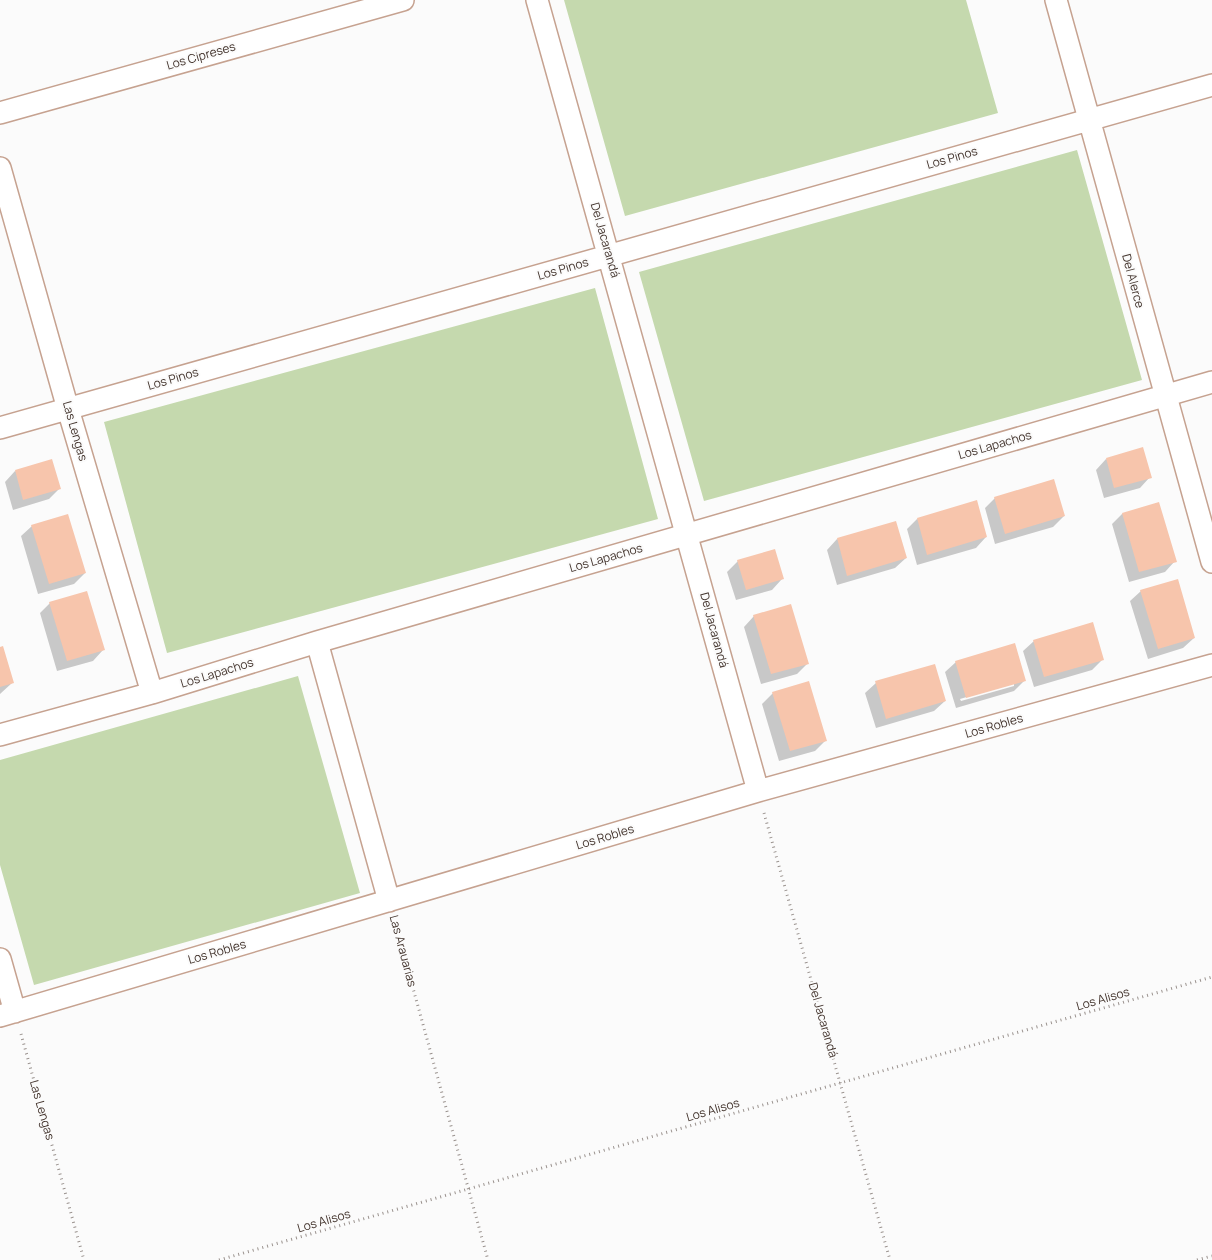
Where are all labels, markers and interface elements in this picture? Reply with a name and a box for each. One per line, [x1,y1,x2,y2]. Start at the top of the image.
street label: Los Cipreses [164,38,237,74]
street label: Los Pinos [924,142,979,173]
street label: Del Jacarandá [587,200,624,279]
street label: Del Alerce [1118,252,1149,310]
street label: Los Pinos [535,253,590,284]
street label: Los Pinos [145,363,200,394]
street label: Las Lengas [59,399,92,463]
street label: Los Lapachos [956,426,1034,463]
street label: Los Lapachos [567,539,645,576]
street label: Del Jacarandá [696,590,733,669]
street label: Los Lapachos [178,653,255,692]
street label: Los Robles [963,709,1025,742]
street label: Los Robles [574,820,636,853]
street label: Las Arauarias [386,913,421,989]
street label: Los Robles [186,935,248,968]
street label: Del Jacarandá [805,980,842,1059]
street label: Los Alisos [1074,983,1132,1014]
street label: Las Lengas [26,1078,59,1142]
street label: Los Alisos [684,1094,742,1125]
street label: Los Alisos [295,1205,353,1236]

